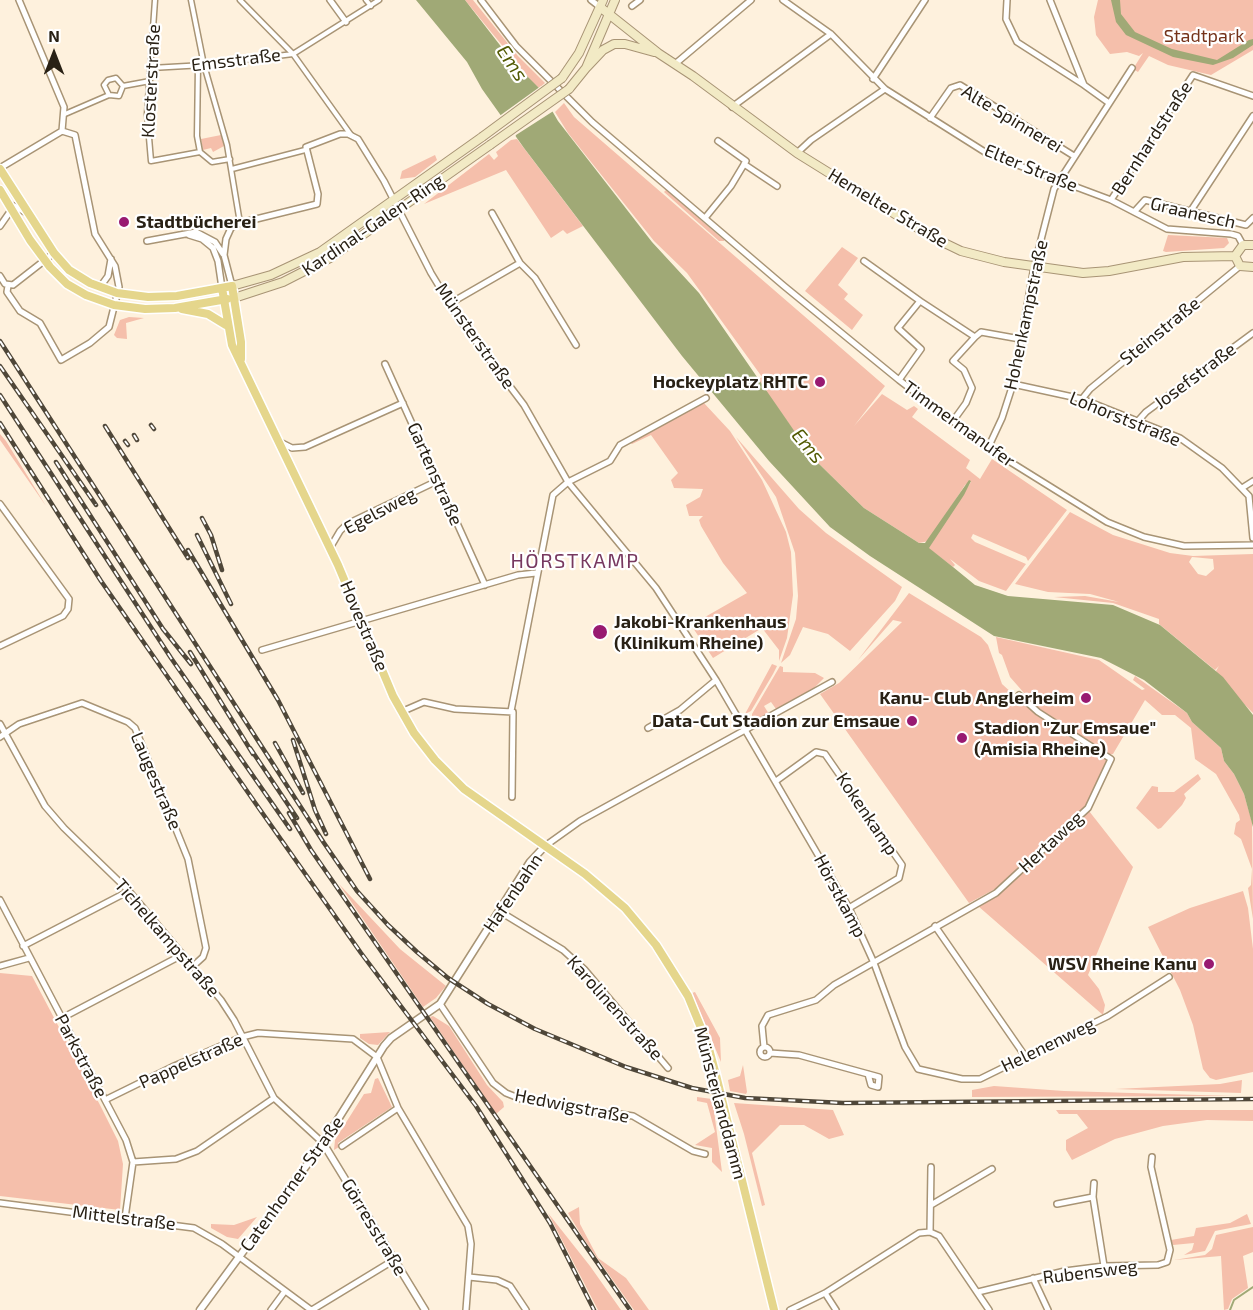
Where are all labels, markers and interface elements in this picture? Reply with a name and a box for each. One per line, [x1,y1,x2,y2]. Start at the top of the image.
north arrow [24,24,84,84]
street label: Klosterstraße [137,24,165,138]
park label: Stadtpark [1164,25,1244,47]
text: N [48,26,60,45]
water label: Ems [491,40,533,86]
street label: Emsstraße [190,44,282,76]
street label: Bernhardstraße [1107,77,1197,199]
street label: Alte Spinnerei [958,80,1066,158]
street label: Elter Straße [981,139,1081,197]
street label: Hemelter Straße [824,164,952,252]
street label: Kardinal-Galen-Ring [298,169,448,281]
street label: Graanesch [1148,193,1238,233]
place label: Stadtbücherei [136,211,256,233]
marker: Stadtbücherei [117,215,131,229]
street label: Hohenkampstraße [1000,238,1052,392]
street label: Münsterstraße [431,279,519,393]
street label: Steinstraße [1116,292,1204,370]
street label: Josefstraße [1150,338,1240,414]
place label: Hockeyplatz RHTC [653,371,808,393]
marker: Hockeyplatz RHTC [813,375,827,389]
street label: Timmermanufer [899,376,1019,472]
street label: Lohorststraße [1066,387,1184,451]
street label: Gartenstraße [403,419,467,529]
water label: Ems [786,423,830,469]
street label: Egelsweg [340,483,420,539]
district label: HÖRSTKAMP [510,549,640,573]
street label: Hovestraße [335,578,393,674]
place label: Jakobi-Krankenhaus (Klinikum Rheine) [614,611,787,654]
marker: Jakobi-Krankenhaus (Klinikum Rheine) [591,623,609,641]
place label: Kanu- Club Anglerheim [879,687,1074,709]
marker: Kanu- Club Anglerheim [1079,691,1093,705]
place label: Data-Cut Stadion zur Emsaue [652,710,900,732]
marker: Data-Cut Stadion zur Emsaue [905,714,919,728]
place label: Stadion "Zur Emsaue" (Amisia Rheine) [974,717,1156,760]
street label: Laugestraße [126,729,186,833]
marker: Stadion "Zur Emsaue" (Amisia Rheine) [955,731,969,745]
street label: Kokenkamp [832,769,902,859]
street label: Hertaweg [1014,807,1088,877]
street label: Hafenbahn [479,850,547,936]
street label: Hörstkamp [809,851,871,941]
street label: Tichelkampstraße [110,875,224,1001]
street label: Karolinenstraße [562,951,668,1065]
place label: WSV Rheine Kanu [1048,953,1197,975]
marker: WSV Rheine Kanu [1202,957,1216,971]
street label: Parkstraße [50,1010,112,1102]
street label: Helenenweg [998,1013,1098,1077]
street label: Münsterlanddamm [689,1024,751,1182]
street label: Pappelstraße [136,1029,246,1093]
street label: Hedwigstraße [513,1084,631,1128]
street label: Catenhorner Straße [236,1112,348,1256]
street label: Görresstraße [337,1175,411,1279]
street label: Mittelstraße [71,1201,177,1235]
street label: Rubensweg [1041,1255,1139,1289]

